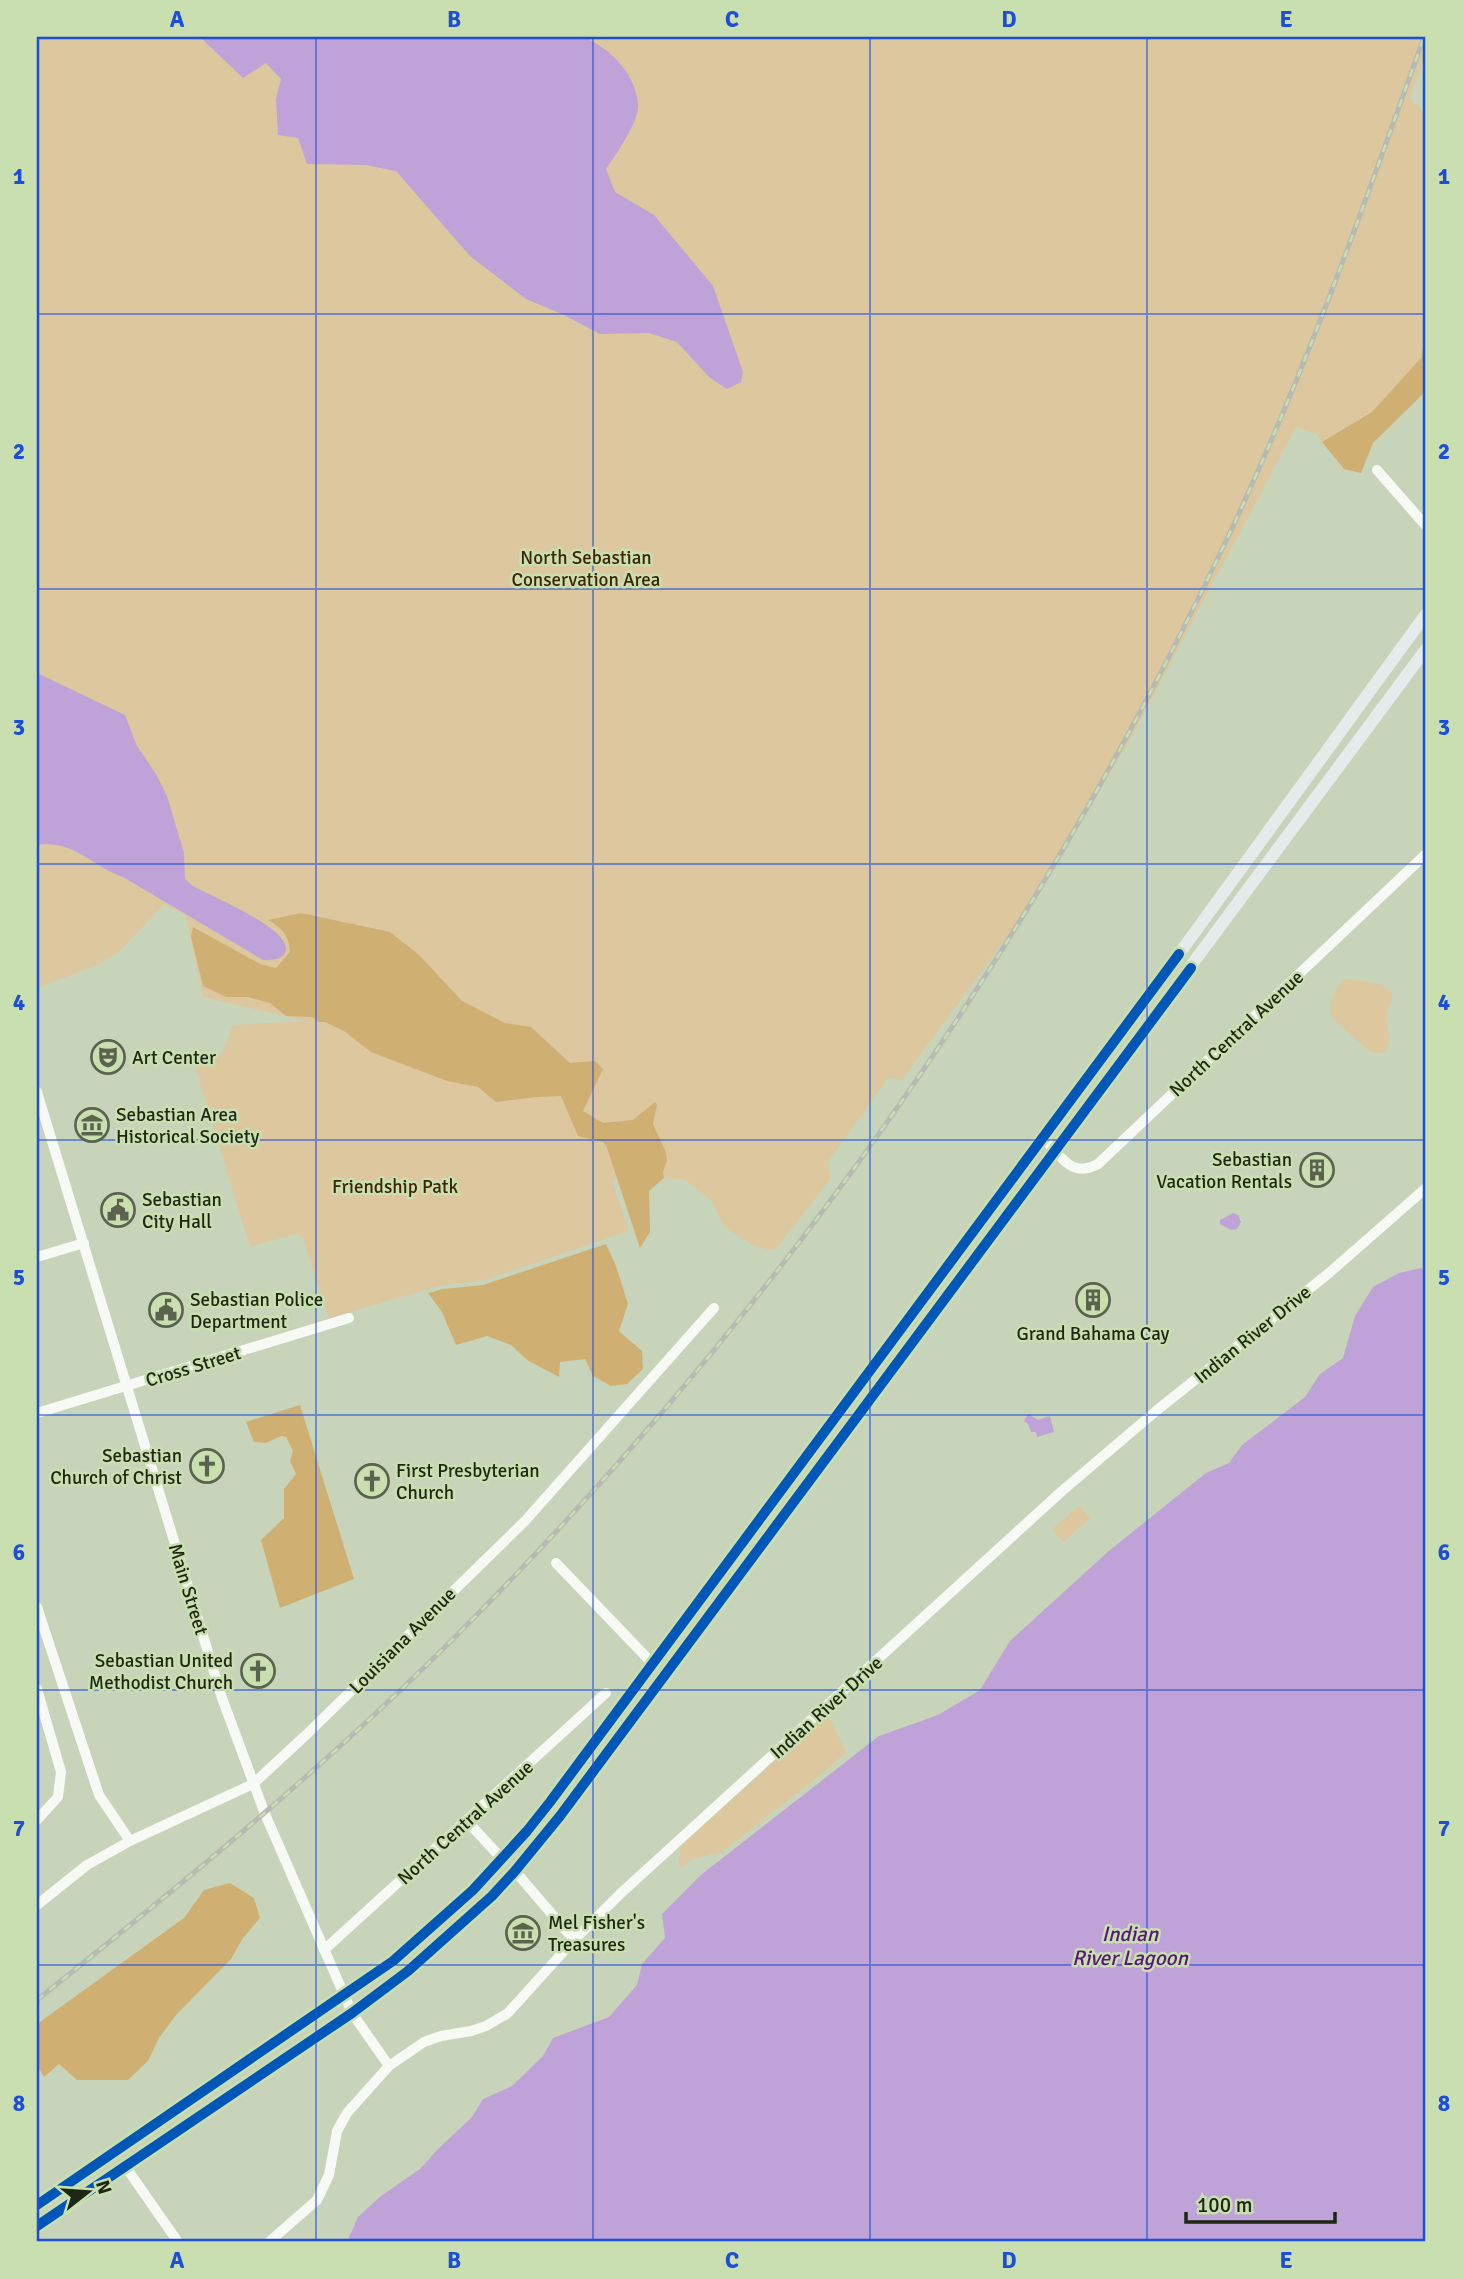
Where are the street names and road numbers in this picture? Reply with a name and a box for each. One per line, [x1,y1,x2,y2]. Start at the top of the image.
street label: North Central Avenue [1165,965,1309,1102]
street label: Indian River Drive [1189,1280,1316,1389]
street label: Cross Street [143,1341,244,1393]
street label: Main Street [163,1541,213,1638]
street label: Louisiana Avenue [344,1582,461,1699]
street label: Indian River Drive [765,1651,888,1765]
street label: North Central Avenue [393,1755,539,1890]

